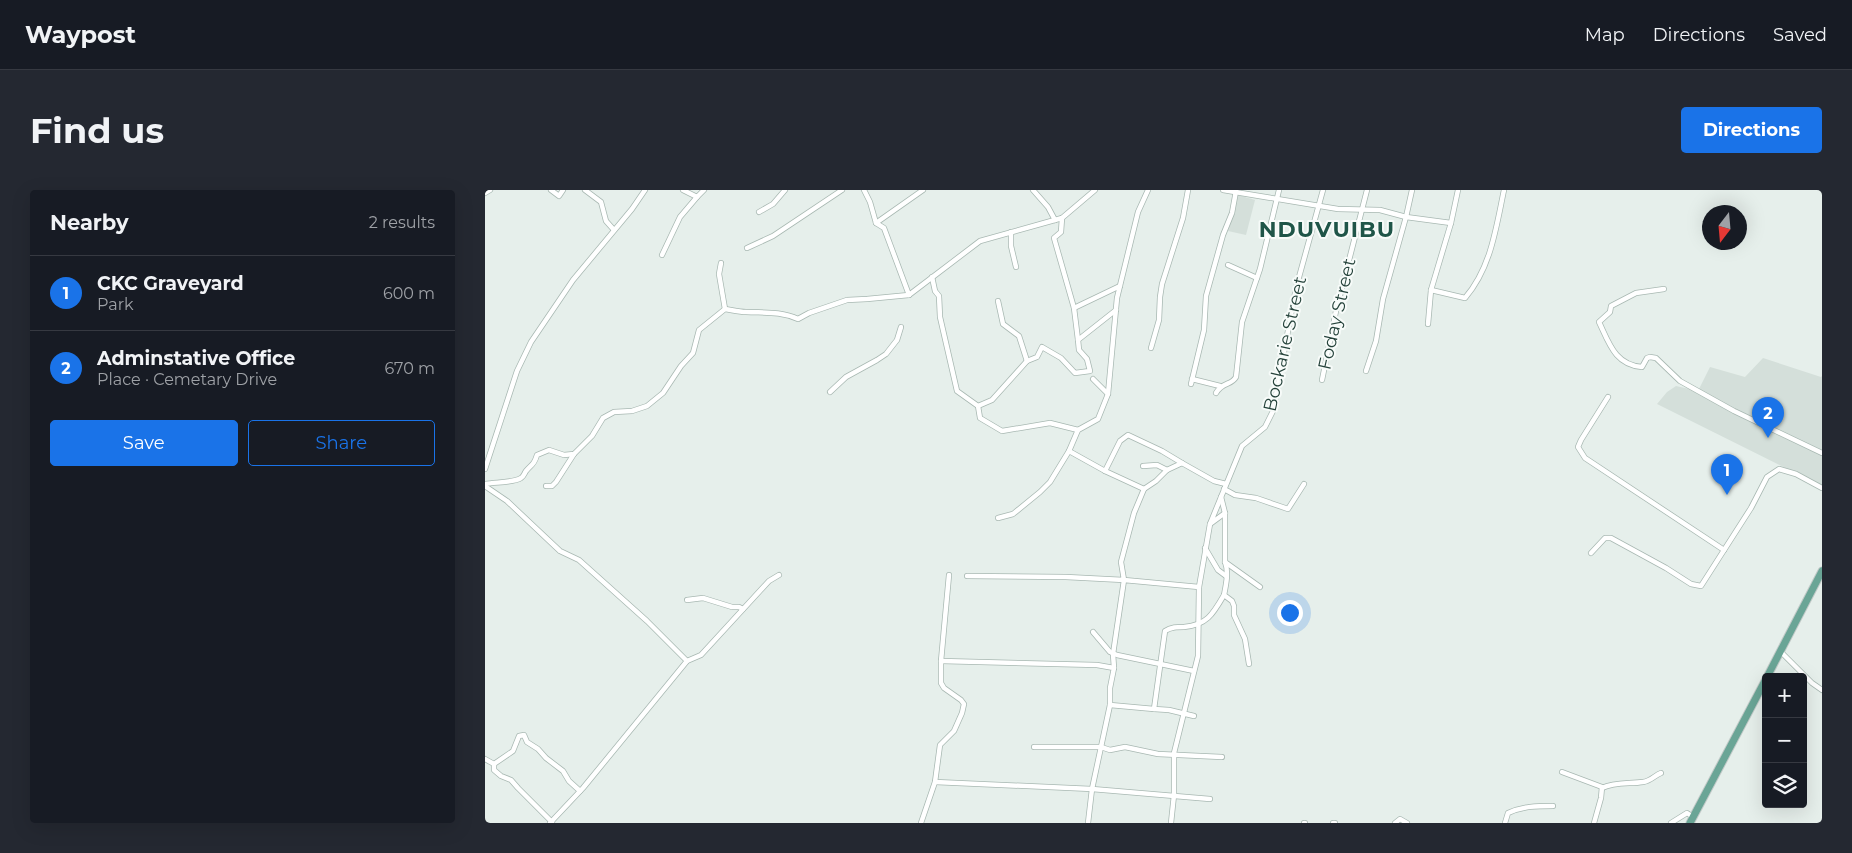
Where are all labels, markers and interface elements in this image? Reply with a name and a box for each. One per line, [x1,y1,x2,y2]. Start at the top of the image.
text: Waypost [25,20,136,49]
text: Map [1585,24,1625,46]
text: Directions [1653,24,1745,46]
text: Saved [1773,24,1827,46]
button: Directions [1681,107,1822,153]
text: Find us [30,109,164,152]
north arrow [1702,205,1747,250]
text: Nearby [50,210,129,235]
text: 2 results [369,213,435,232]
district label: NDUVUIBU [1259,216,1395,243]
street label: Foday Street [1313,256,1361,372]
text: CKC Graveyard [97,272,244,295]
street label: Bockarie Street [1259,274,1311,414]
text: 1 [63,284,69,303]
text: 600 m [383,284,435,303]
text: Park [97,295,134,314]
text: Adminstative Office [97,347,295,370]
text: 2 [61,359,71,378]
text: 670 m [385,359,435,378]
text: Place · Cemetary Drive [97,370,277,389]
pin: 2 [1752,397,1784,438]
button: Save [50,420,238,466]
button: Share [248,420,435,466]
pin: 1 [1711,454,1743,495]
your location [1277,600,1303,626]
map controls [1762,673,1807,808]
button: + [1762,673,1807,718]
button: − [1762,718,1807,763]
button: layers [1762,763,1807,808]

